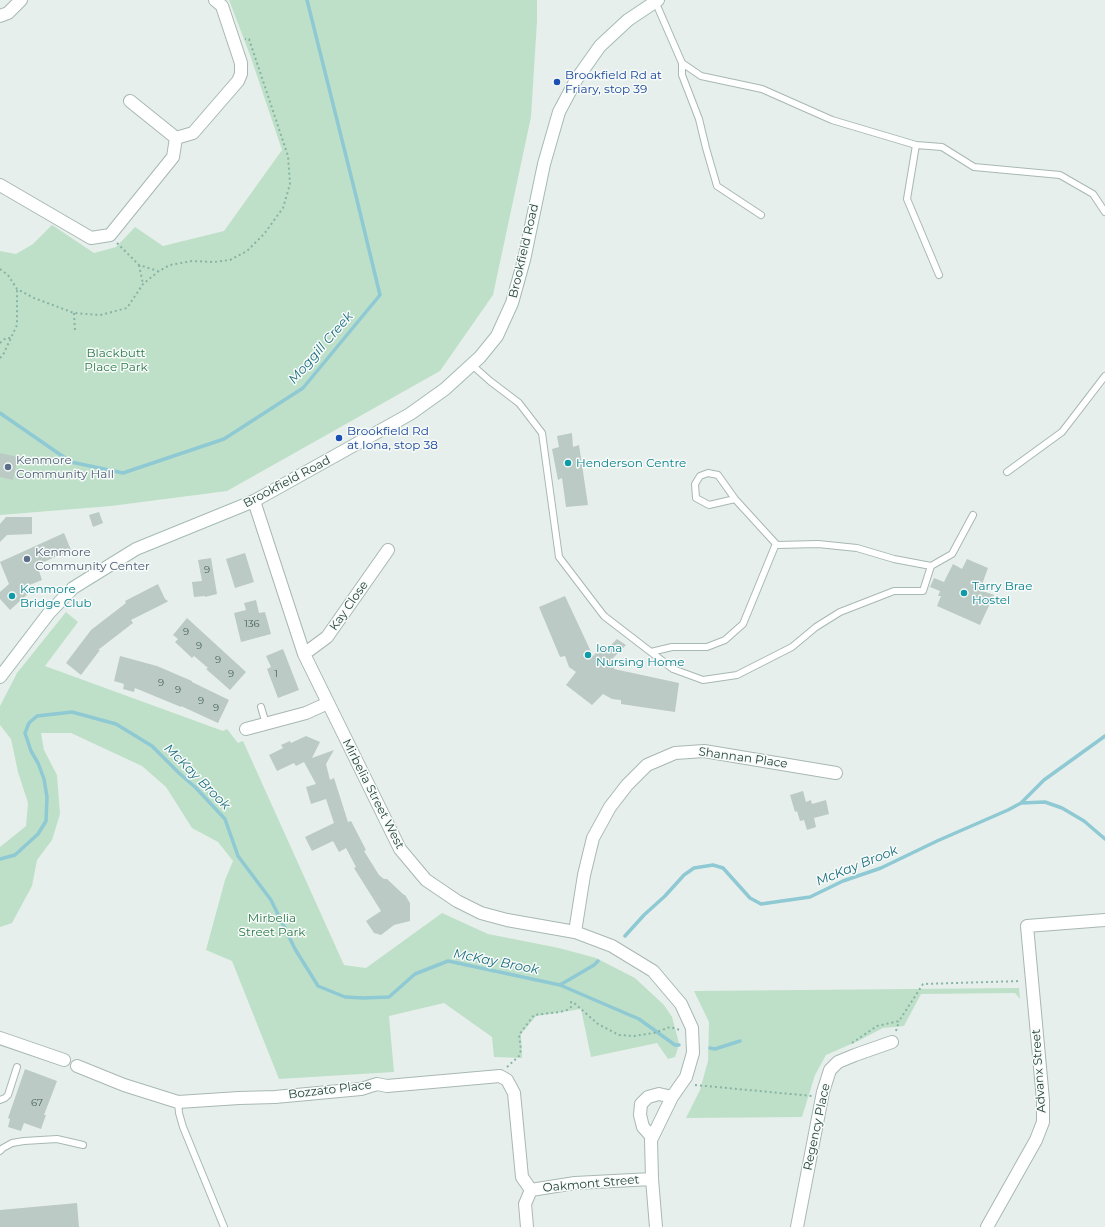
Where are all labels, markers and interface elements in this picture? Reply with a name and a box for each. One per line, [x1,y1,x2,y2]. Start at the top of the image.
place label: Brookfield Rd at Friary, stop 39 [565,68,662,96]
marker: Brookfield Rd at Friary, stop 39 [552,77,562,87]
street label: Brookfield Road [506,202,542,300]
water label: Moggill Creek [286,309,356,387]
park label: Blackbutt Place Park [84,346,148,374]
place label: Brookfield Rd at Iona, stop 38 [347,424,438,452]
marker: Brookfield Rd at Iona, stop 38 [334,433,344,443]
place label: Kenmore Community Hall [16,453,114,481]
street label: Brookfield Road [241,453,333,511]
place label: Henderson Centre [576,456,686,470]
marker: Henderson Centre [563,458,573,468]
marker: Kenmore Community Hall [3,462,13,472]
place label: Kenmore Community Center [35,545,150,573]
marker: Kenmore Community Center [22,554,32,564]
house number: 9 [204,564,210,576]
street label: Kay Close [327,578,371,634]
place label: Tarry Brae Hostel [972,579,1032,607]
place label: Kenmore Bridge Club [20,582,92,610]
marker: Tarry Brae Hostel [959,588,969,598]
marker: Kenmore Bridge Club [7,591,17,601]
house number: 136 [244,618,260,630]
house number: 9 [183,626,189,638]
house number: 9 [196,640,202,652]
place label: Iona Nursing Home [596,641,684,669]
marker: Iona Nursing Home [583,650,593,660]
house number: 9 [215,654,221,666]
house number: 9 [228,668,234,680]
house number: 1 [274,668,278,680]
house number: 9 [158,677,164,689]
house number: 9 [175,684,181,696]
house number: 9 [198,695,204,707]
house number: 9 [213,702,219,714]
street label: Mirbelia Street West [339,737,407,851]
water label: McKay Brook [161,741,233,813]
street label: Shannan Place [697,745,789,771]
water label: McKay Brook [814,843,900,889]
park label: Mirbelia Street Park [239,911,305,939]
water label: McKay Brook [452,946,540,978]
street label: Advanx Street [1029,1029,1049,1113]
street label: Bozzato Place [287,1078,373,1102]
street label: Regency Place [801,1082,833,1172]
house number: 67 [31,1097,43,1109]
street label: Oakmont Street [542,1173,640,1195]

